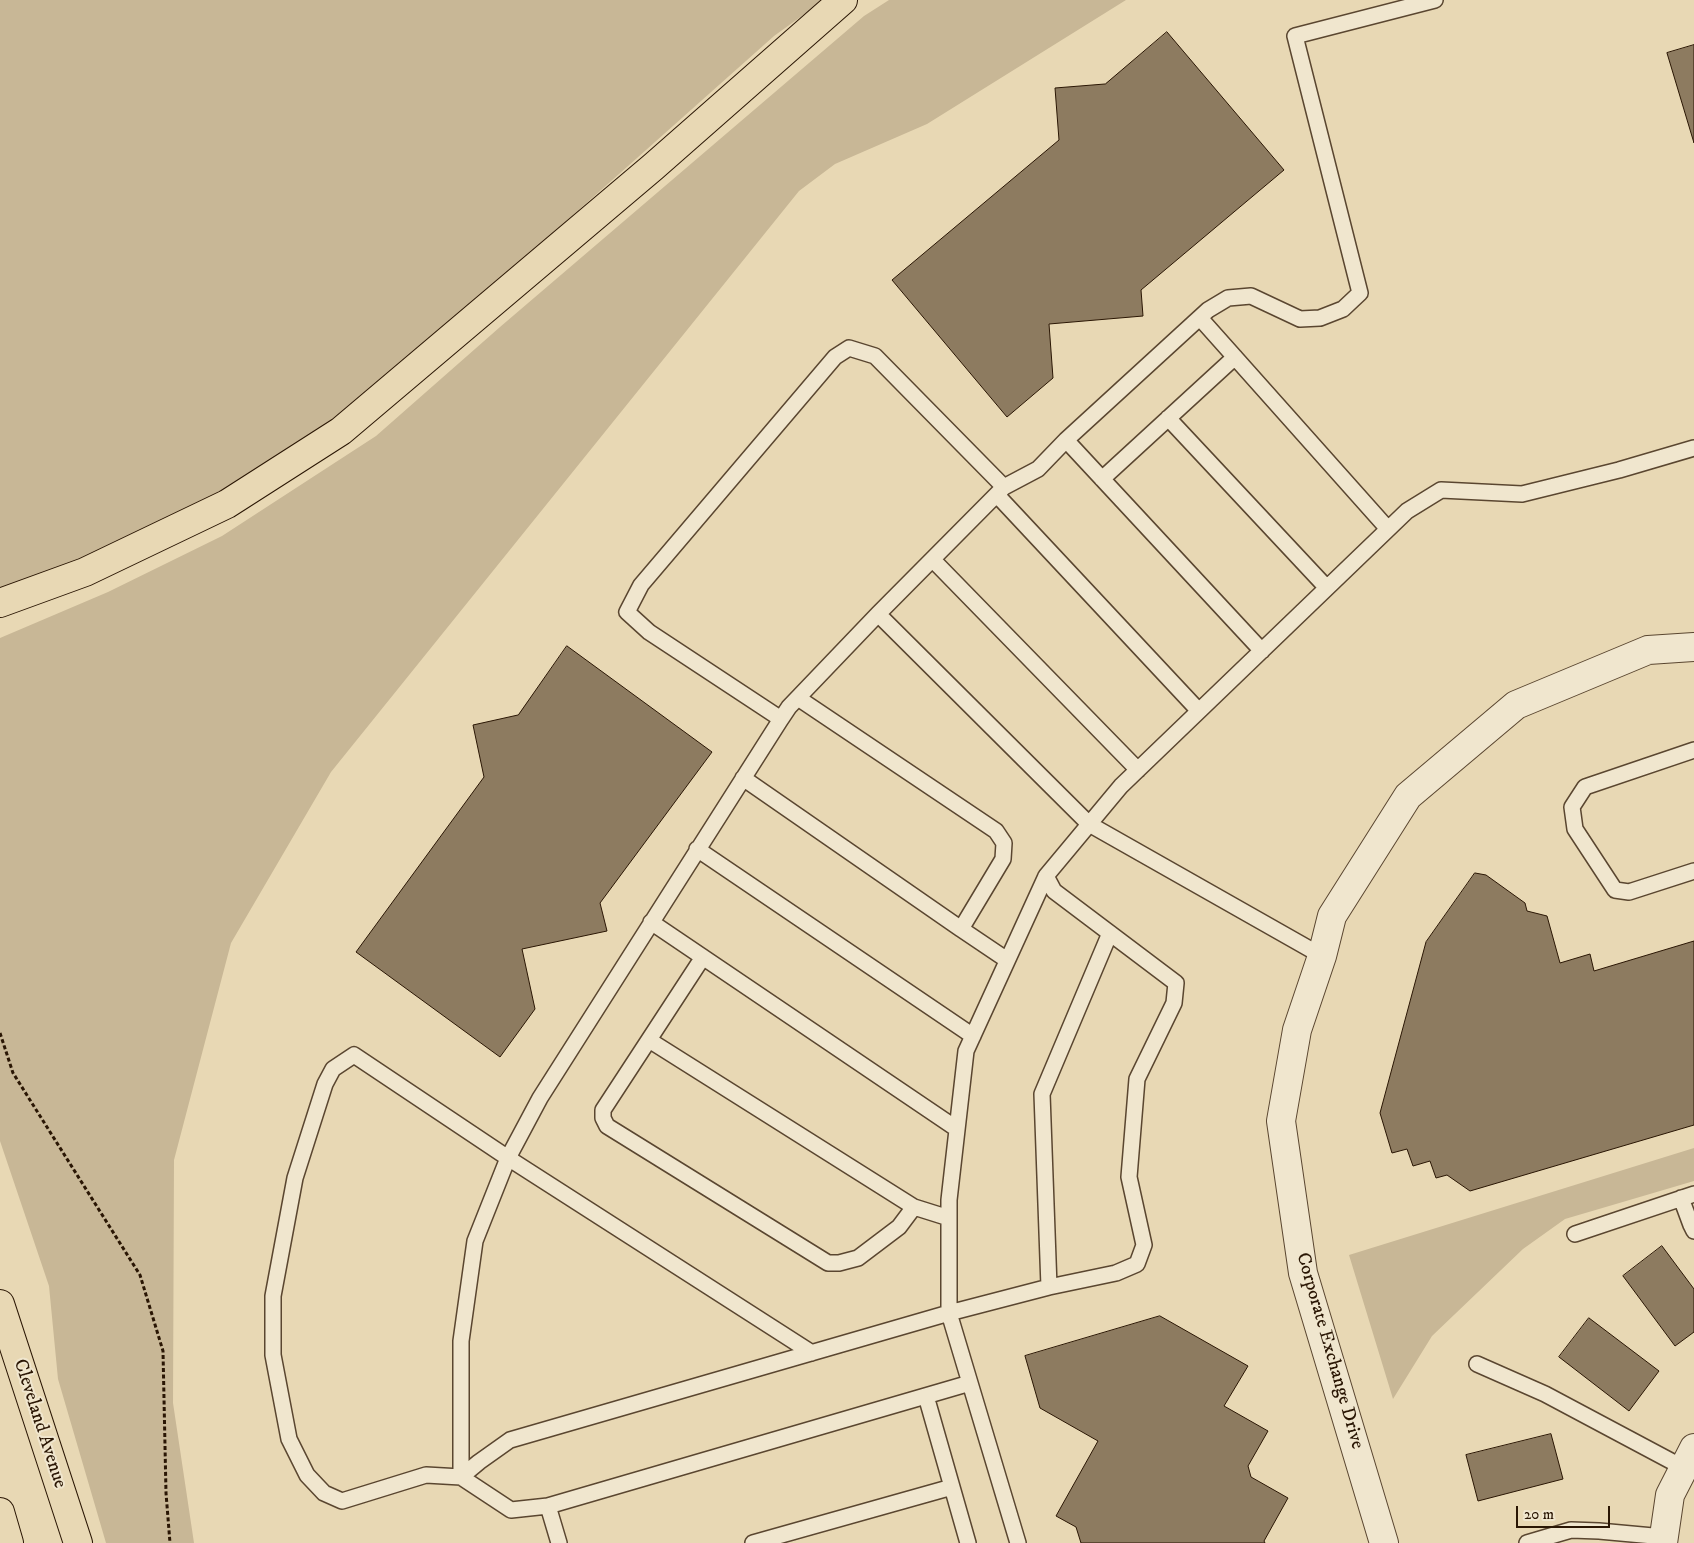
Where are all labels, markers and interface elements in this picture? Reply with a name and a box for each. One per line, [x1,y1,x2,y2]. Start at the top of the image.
street label: Corporate Exchange Drive [1290,1250,1368,1452]
street label: Cleveland Avenue [7,1357,71,1491]
scale bar [1519,1496,1613,1528]
text: 20 m [1524,1505,1554,1524]

